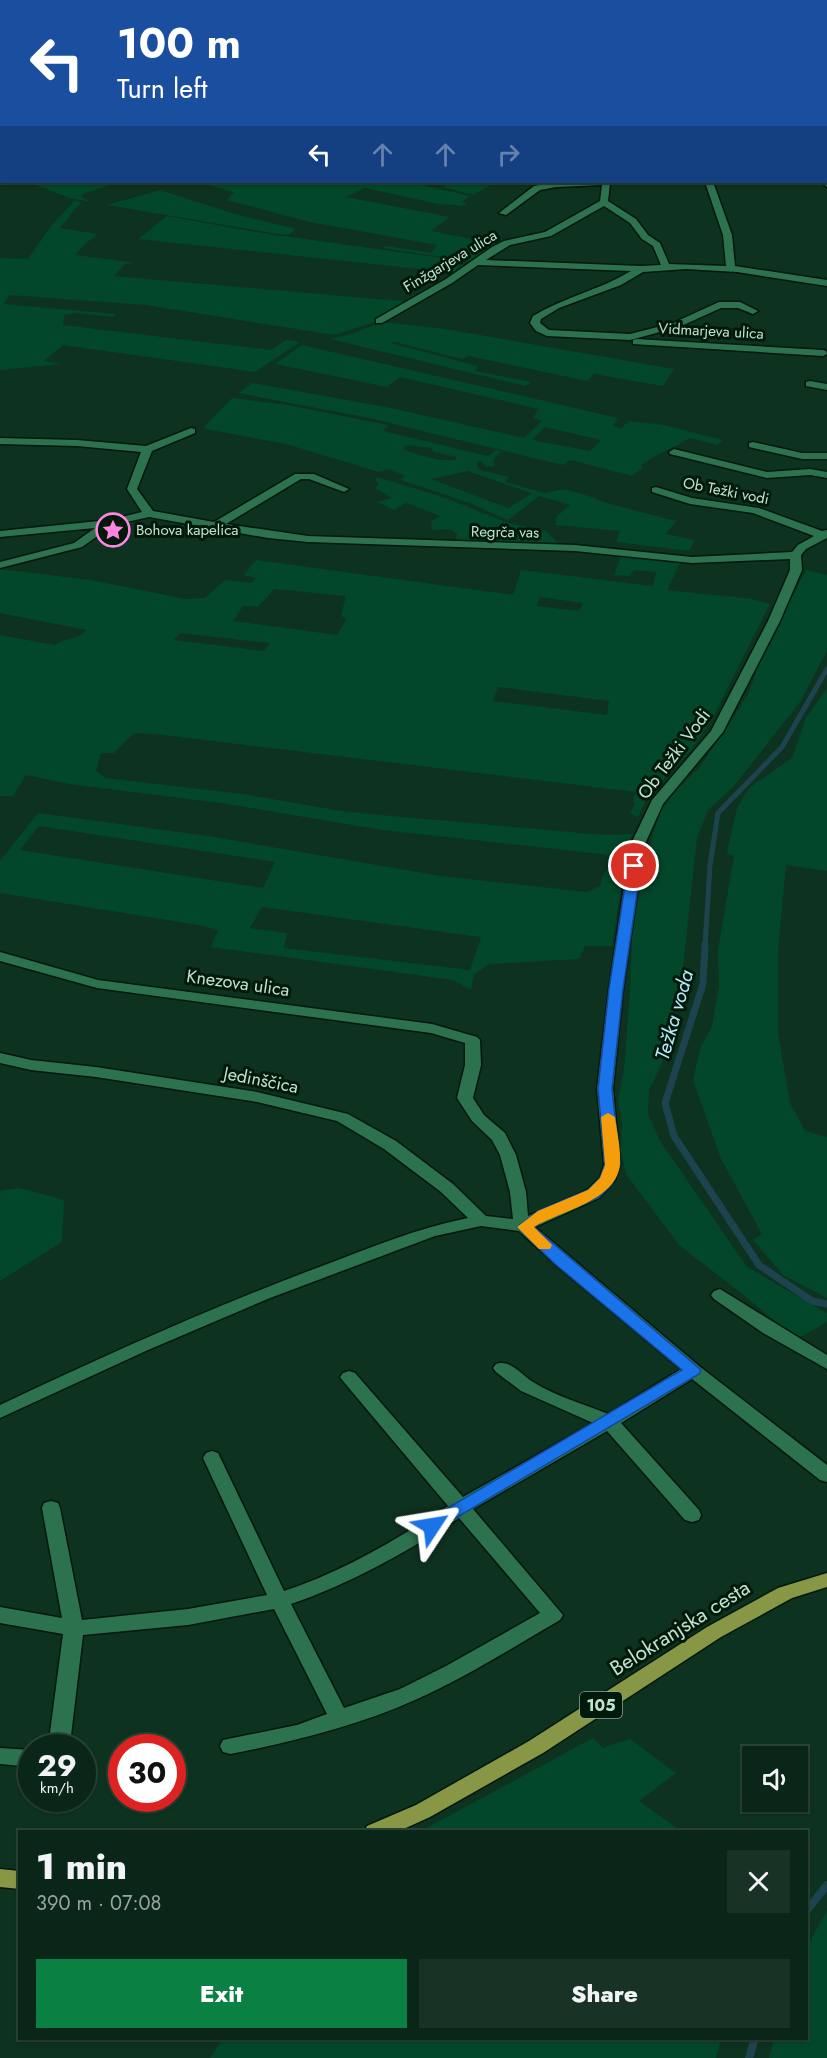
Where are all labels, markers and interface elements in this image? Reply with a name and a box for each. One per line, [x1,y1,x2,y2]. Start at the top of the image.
text: 100 m [117,13,241,74]
icon: left [18,24,96,102]
text: Turn left [117,69,207,108]
icon: left [303,138,336,171]
icon: ahead [366,138,399,171]
icon: ahead [429,138,462,171]
icon: right [492,138,525,171]
street label: Finžgarjeva ulica [399,224,501,298]
street label: Vidmarjeva ulica [658,317,764,345]
street label: Ob Težki vodi [681,472,771,510]
place icon: Bohova kapelica [95,512,131,548]
place label: Bohova kapelica [136,519,239,541]
street label: Regrča vas [471,520,539,544]
street label: Ob Težki Vodi [631,703,717,805]
pin [608,840,659,891]
icon: arrive [617,849,650,882]
street label: Knezova ulica [185,963,291,1003]
water label: Težka voda [648,967,701,1064]
street label: Jedinščica [219,1060,301,1100]
position arrow [400,1494,464,1558]
street label: Belokranjska cesta [604,1573,756,1683]
road number: 105 [580,1692,622,1718]
speed limit sign: 30 [108,1734,186,1812]
text: 29 [37,1744,77,1787]
map controls [742,1746,808,1812]
button: sound [742,1746,808,1812]
text: km/h [40,1777,74,1799]
text: 1 min [36,1840,127,1892]
button: close [727,1850,790,1913]
text: 390 m · 07:08 [36,1889,161,1918]
button: Exit [36,1959,407,2028]
button: Share [419,1959,790,2028]

